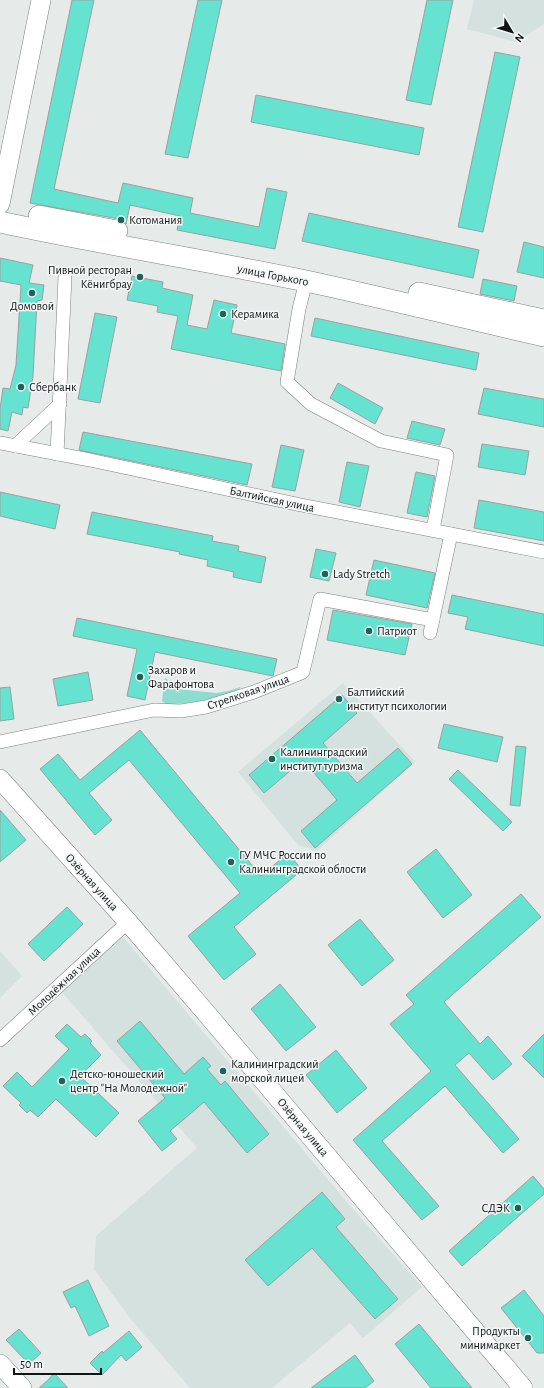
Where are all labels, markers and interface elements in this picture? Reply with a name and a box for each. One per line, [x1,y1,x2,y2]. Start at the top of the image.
north arrow [492,12,532,52]
text: N [513,31,526,44]
place label: Котомания [129,214,182,226]
marker: Котомания [116,215,126,225]
street label: улица Горького [235,262,310,289]
place label: Пивной ресторан Кёнигбрау [48,264,132,291]
marker: Пивной ресторан Кёнигбрау [135,272,145,282]
marker: Домовой [27,288,37,298]
place label: Домовой [10,300,54,312]
place label: Керамика [231,308,279,320]
marker: Керамика [218,309,228,319]
place label: Сбербанк [29,381,77,393]
marker: Сбербанк [16,382,26,392]
street label: Балтийская улица [228,484,316,515]
place label: Lady Stretch [333,568,390,581]
marker: Lady Stretch [320,569,330,579]
place label: Патриот [377,625,417,637]
marker: Патриот [364,626,374,636]
place label: Захаров и Фарафонтова [148,664,215,690]
marker: Захаров и Фарафонтова [135,672,145,682]
street label: Стрелковая улица [205,672,291,713]
place label: Балтийский институт психологии [347,686,447,713]
marker: Балтийский институт психологии [334,694,344,704]
place label: Калининградский институт туризма [280,746,368,773]
marker: Калининградский институт туризма [267,754,277,764]
place label: ГУ МЧС России по Калининградской облости [239,849,366,875]
street label: Озёрная улица [63,851,121,914]
marker: ГУ МЧС России по Калининградской облости [226,857,236,867]
street label: Молодёжная улица [26,944,103,1018]
place label: Калининградский морской лицей [231,1058,319,1084]
marker: Калининградский морской лицей [218,1066,228,1076]
place label: Детско-юношеский центр "На Молодежной" [70,1068,187,1094]
marker: Детско-юношеский центр "На Молодежной" [57,1076,67,1086]
street label: Озёрная улица [274,1095,331,1160]
place label: СДЭК [481,1202,510,1214]
marker: СДЭК [513,1203,523,1213]
place label: Продукты минимаркет [460,1325,521,1351]
marker: Продукты минимаркет [523,1333,533,1343]
scale bar [14,1350,101,1376]
text: 50 m [20,1358,43,1370]

